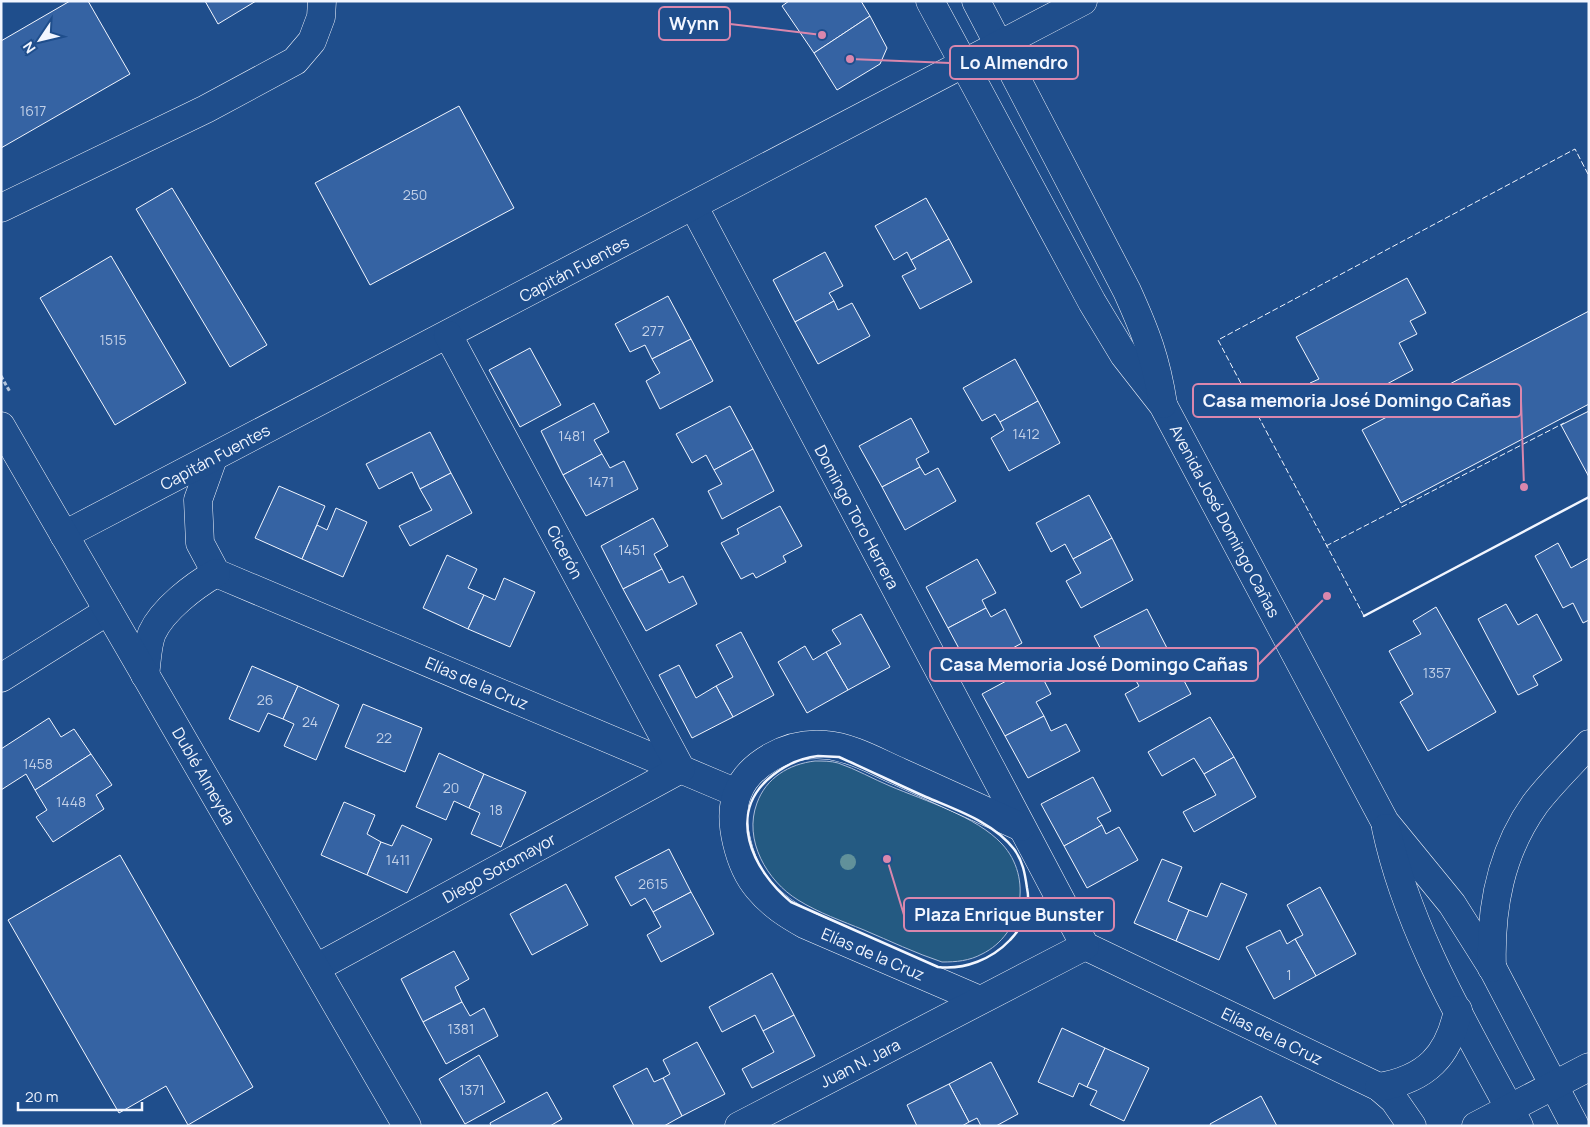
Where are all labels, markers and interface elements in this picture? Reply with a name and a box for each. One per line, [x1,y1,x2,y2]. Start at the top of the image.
callout: Wynn [659,7,730,40]
text: Wynn [669,11,719,35]
north arrow [15,15,65,65]
text: N [18,38,40,57]
callout: Lo Almendro [950,46,1078,79]
text: Lo Almendro [960,50,1068,74]
house number: 1617 [20,101,46,120]
house number: 250 [403,185,427,204]
street label: Capitán Fuentes [515,231,633,307]
house number: 277 [642,321,664,340]
house number: 1515 [99,330,127,349]
callout: Casa memoria José Domingo Cañas [1193,384,1521,417]
text: Casa memoria José Domingo Cañas [1203,388,1511,412]
street label: Capitán Fuentes [156,419,274,495]
street label: Avenida José Domingo Cañas [1165,421,1285,621]
house number: 1412 [1012,424,1040,443]
house number: 1481 [558,426,586,445]
street label: Domingo Toro Herrera [810,441,904,593]
house number: 1471 [588,472,614,491]
street label: Cicerón [542,521,588,583]
house number: 1451 [618,540,646,559]
callout: Casa Memoria José Domingo Cañas [930,648,1258,681]
street label: Elías de la Cruz [422,651,532,715]
text: Casa Memoria José Domingo Cañas [940,652,1248,676]
house number: 1357 [1423,663,1451,682]
house number: 26 [257,690,273,709]
house number: 24 [302,712,318,731]
street label: Dublé Almeyda [167,723,241,829]
house number: 22 [376,728,392,747]
house number: 1458 [23,754,53,773]
house number: 20 [443,778,459,797]
house number: 1448 [56,792,86,811]
house number: 18 [489,800,503,819]
street label: Diego Sotomayor [438,828,560,908]
house number: 1411 [386,850,410,869]
house number: 2615 [638,874,668,893]
callout: Plaza Enrique Bunster [904,898,1114,931]
text: Plaza Enrique Bunster [914,902,1104,926]
street label: Elías de la Cruz [818,922,928,986]
house number: 1 [1286,965,1292,984]
street label: Elías de la Cruz [1218,1002,1326,1070]
house number: 1381 [448,1019,474,1038]
street label: Juan N. Jara [816,1033,904,1093]
scale bar [18,1080,141,1112]
house number: 1371 [459,1080,485,1099]
text: 20 m [25,1086,58,1107]

